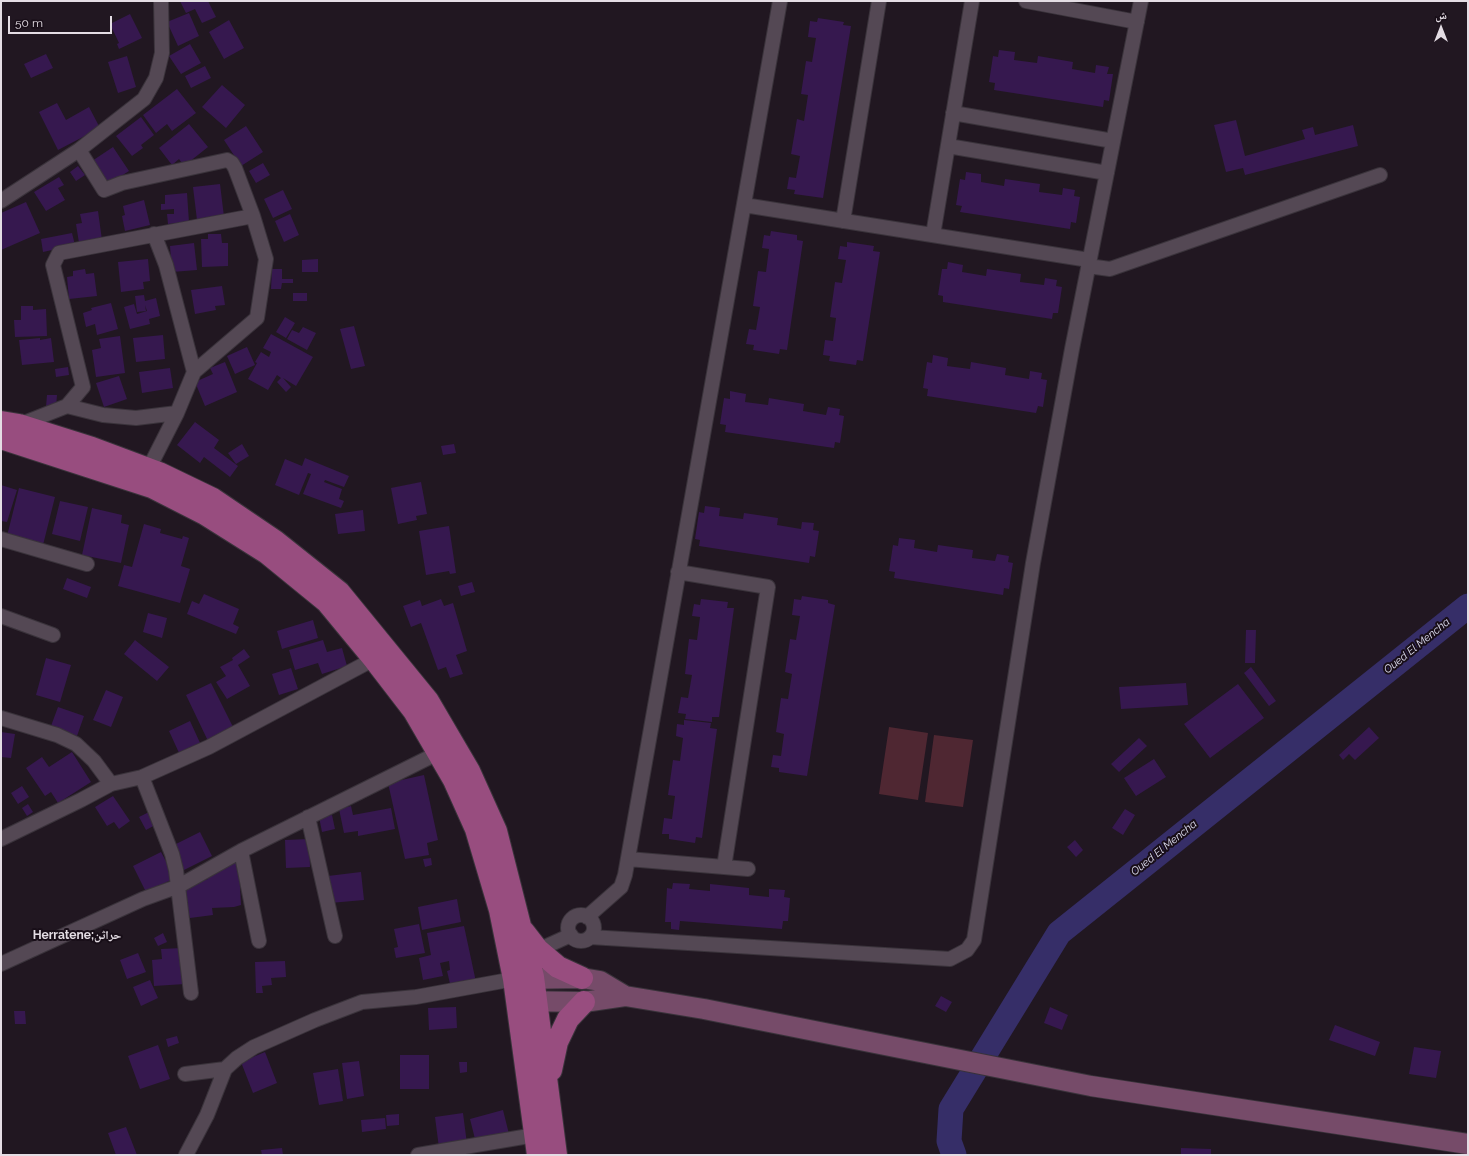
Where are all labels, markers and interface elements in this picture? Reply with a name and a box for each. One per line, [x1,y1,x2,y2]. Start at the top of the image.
scale bar [10,8,114,34]
north arrow [1421,8,1461,48]
text: ش [1435,9,1447,22]
text: 50 m [15,16,43,30]
water label: Oued El Mencha [1381,615,1453,677]
water label: Oued El Mencha [1128,817,1200,879]
district label: Herratene;حراثن [33,928,121,942]

